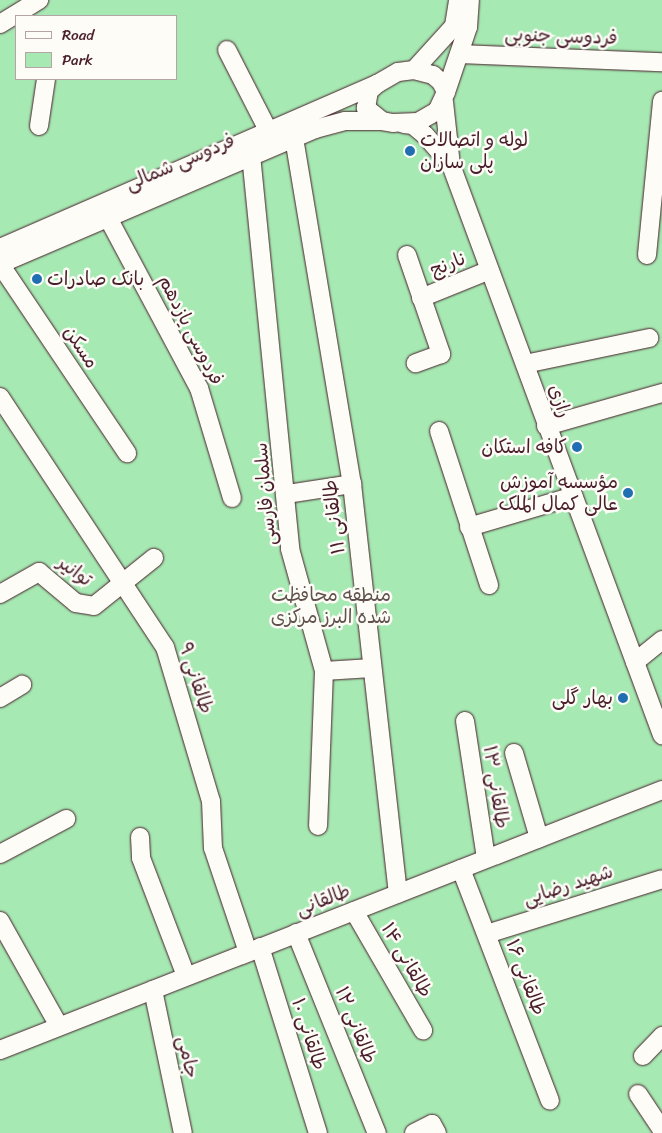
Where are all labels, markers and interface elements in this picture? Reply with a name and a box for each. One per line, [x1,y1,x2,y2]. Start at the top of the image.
legend [15,15,178,80]
text: Road [62,22,94,48]
street label: فردوسی جنوبی [504,23,618,49]
text: Park [62,47,93,73]
street label: فردوسی شمالی [122,129,238,195]
place label: لوله و اتصالات پلی سازان [420,129,528,173]
marker: لوله و اتصالات پلی سازان [404,145,416,157]
street label: نارنج [426,246,470,282]
place label: بانک صادرات [47,268,144,290]
street label: فردوسی یازدهم [154,271,228,389]
marker: بانک صادرات [31,273,43,285]
street label: مسکن [59,321,103,373]
street label: رازی [544,381,576,421]
place label: کافه استکان [481,436,567,458]
marker: کافه استکان [571,441,583,453]
street label: سلمان فارسی [249,442,281,546]
place label: مؤسسه آموزش عالی کمال الملک [499,471,618,515]
street label: طالقانی ۱۱ [318,478,350,556]
marker: مؤسسه آموزش عالی کمال الملک [622,487,634,499]
street label: توانیر [53,551,97,591]
park label: منطقه محافظت شده البرز مرکزی [271,584,391,628]
street label: طالقانی ۹ [174,640,218,716]
place label: بهار گلی [552,687,613,709]
marker: بهار گلی [617,692,629,704]
street label: طالقانی ۱۳ [478,744,514,830]
street label: شهید رضایی [520,860,616,910]
street label: طالقانی [293,879,353,921]
street label: طالقانی ۱۴ [376,919,438,1001]
street label: طالقانی ۱۶ [501,936,551,1018]
street label: طالقانی ۱۲ [330,983,382,1067]
street label: طالقانی ۱۰ [287,995,331,1073]
street label: جامی [172,1034,204,1080]

